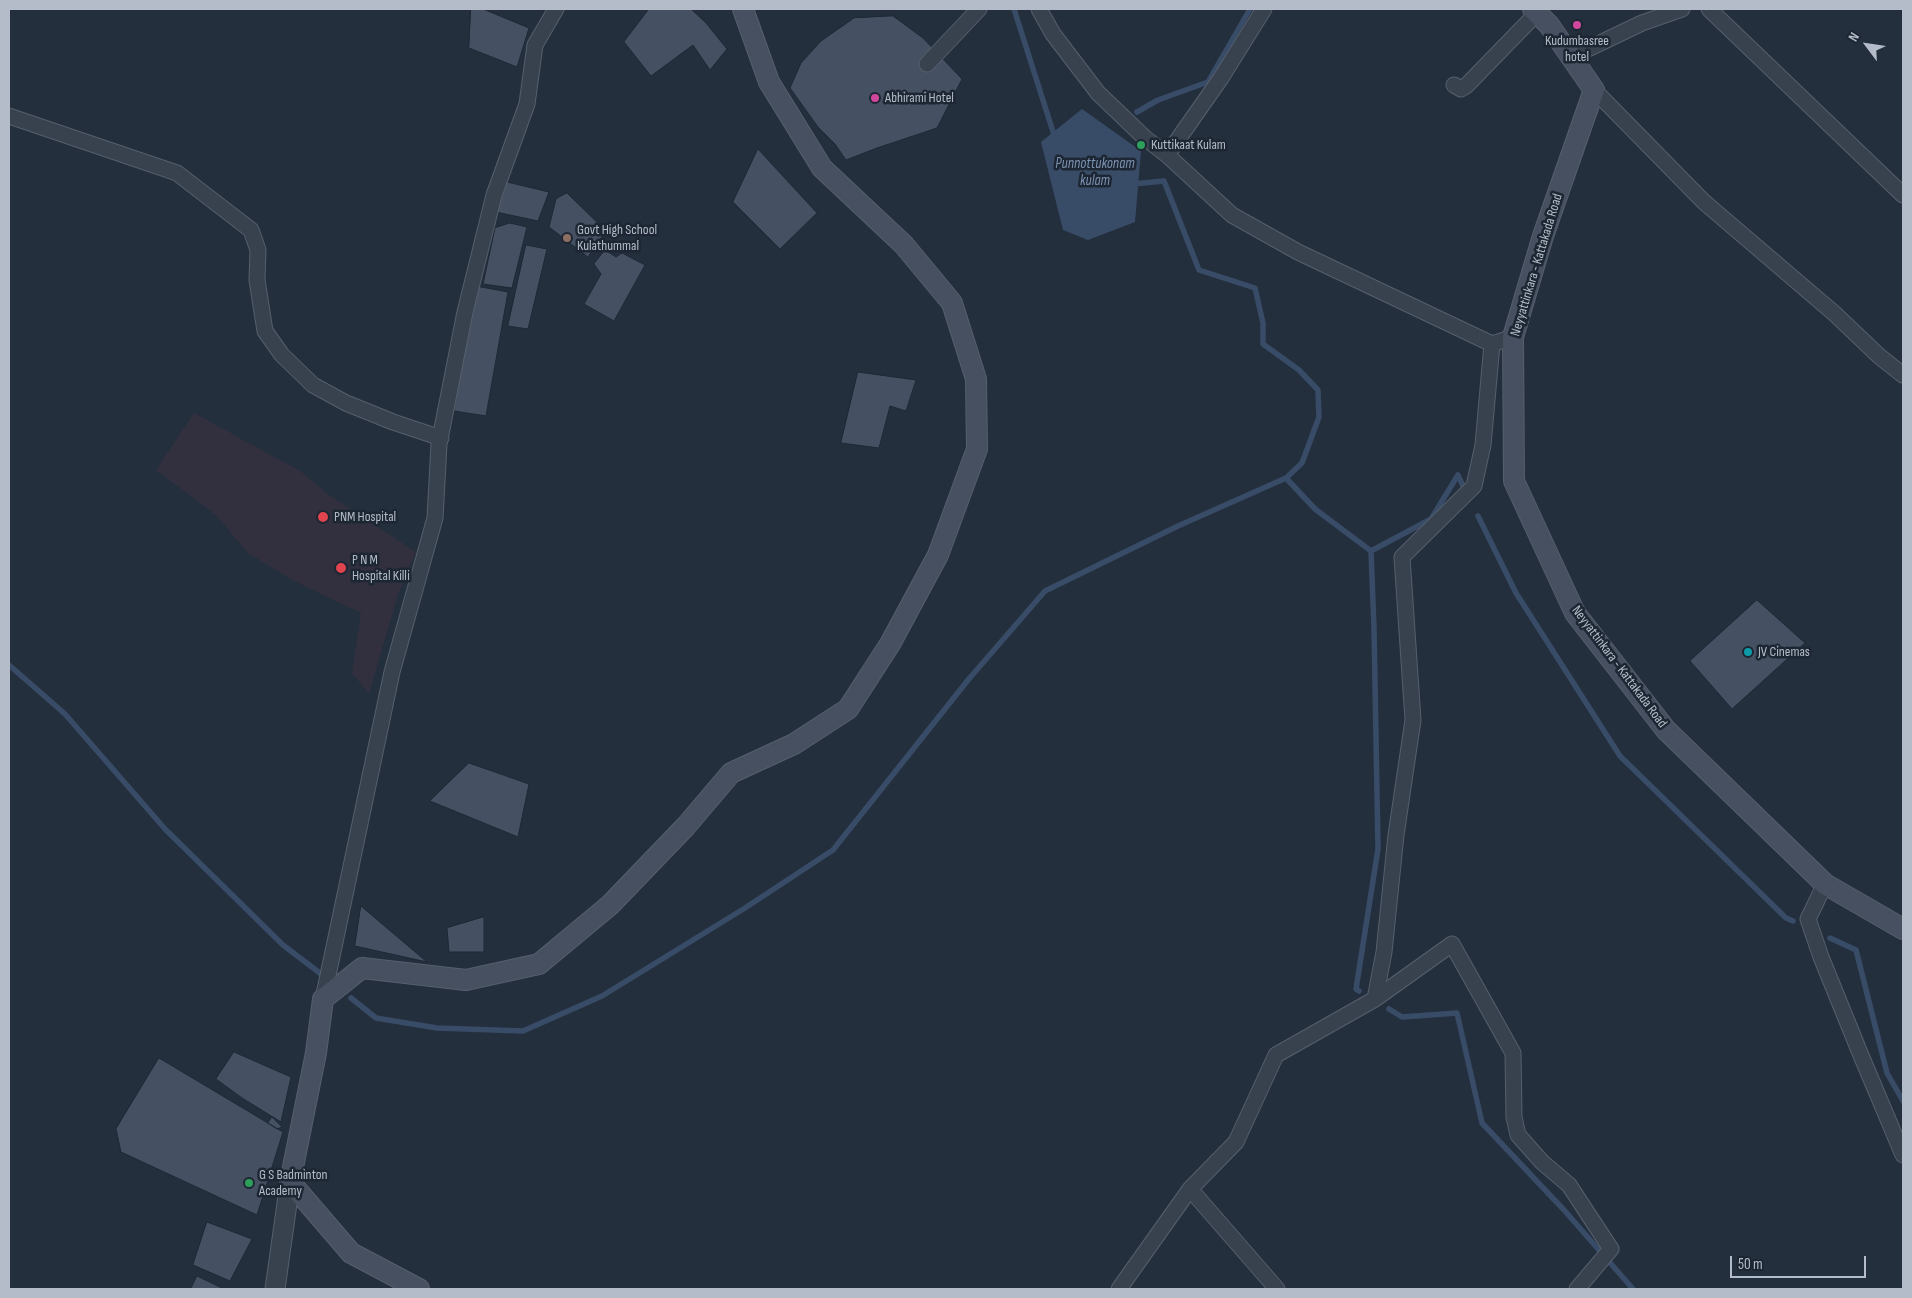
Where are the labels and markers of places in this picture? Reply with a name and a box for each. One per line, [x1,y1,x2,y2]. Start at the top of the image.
marker: Kudumbasree hotel [1571,19,1583,31]
place label: Kudumbasree hotel [1545,33,1609,65]
place label: Abhirami Hotel [885,90,954,106]
marker: Abhirami Hotel [869,92,881,104]
place label: Kuttikaat Kulam [1151,137,1226,153]
marker: Kuttikaat Kulam [1135,139,1147,151]
place label: Govt High School Kulathummal [577,222,657,254]
marker: Govt High School Kulathummal [561,232,573,244]
place label: PNM Hospital [334,509,396,525]
marker: PNM Hospital [316,510,330,524]
place label: P N M Hospital Killi [352,552,410,584]
marker: P N M Hospital Killi [334,561,348,575]
place label: JV Cinemas [1758,644,1810,660]
marker: JV Cinemas [1742,646,1754,658]
place label: G S Badminton Academy [259,1167,328,1200]
marker: G S Badminton Academy [243,1177,255,1189]

